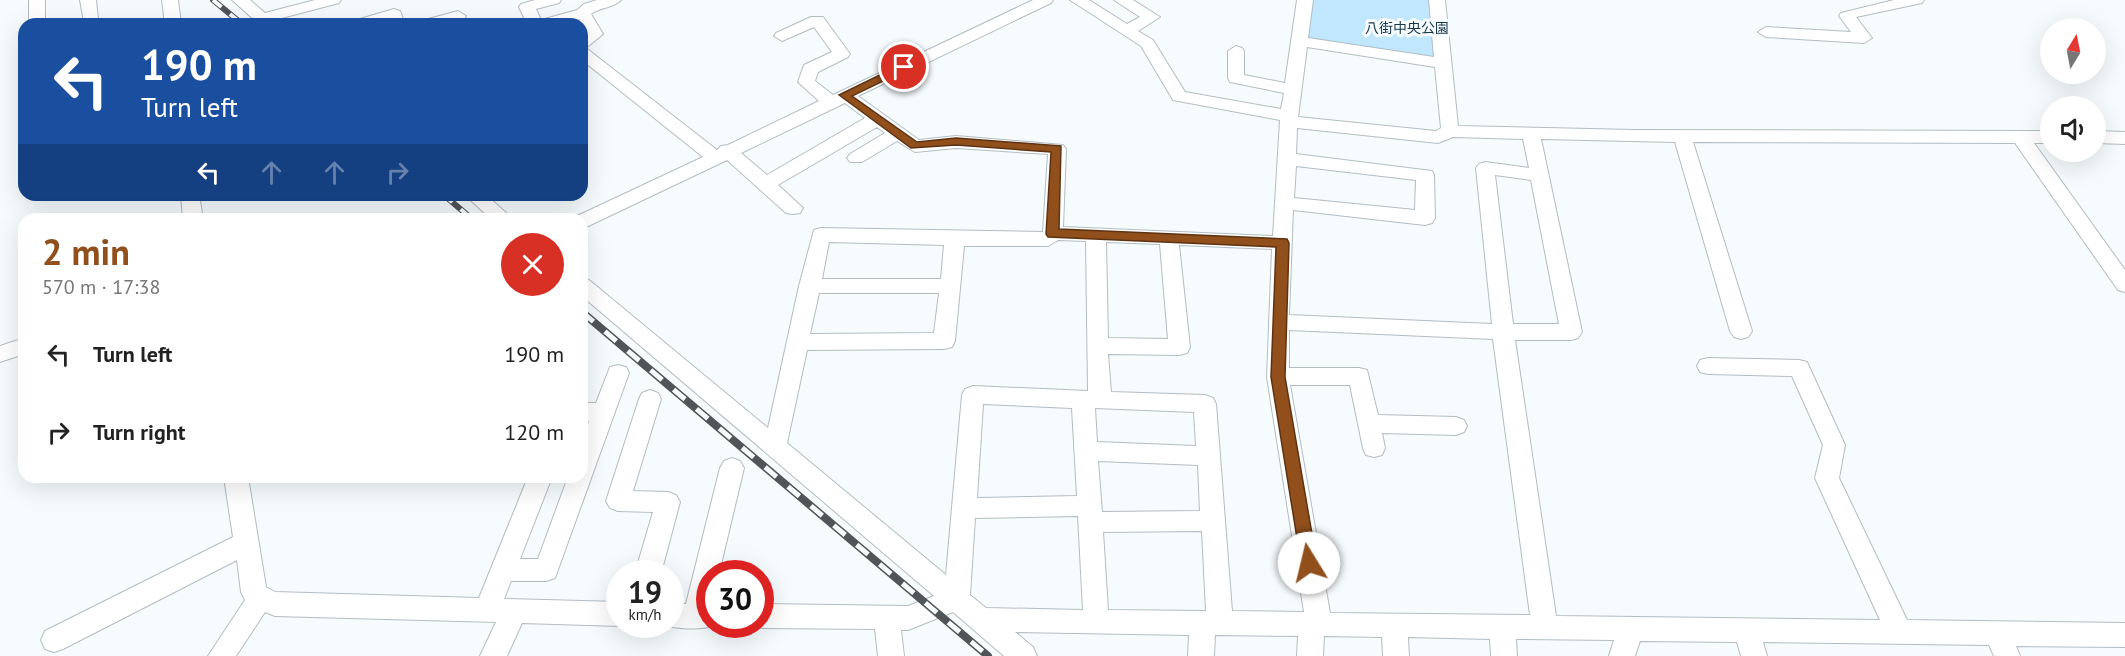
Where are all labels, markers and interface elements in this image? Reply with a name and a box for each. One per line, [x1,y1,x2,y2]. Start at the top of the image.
north arrow [2040,18,2106,84]
map controls [2040,18,2106,162]
park label: 八街中央公園 [1365,19,1449,37]
text: 190 m [141,37,257,92]
pin [878,41,929,92]
icon: left [42,42,120,120]
icon: arrive [887,50,920,83]
text: Turn left [141,90,238,124]
button: sound [2040,96,2106,162]
icon: left [192,156,225,189]
icon: ahead [255,156,288,189]
icon: ahead [318,156,351,189]
icon: right [381,156,414,189]
text: 2 min [42,228,130,275]
button: close [501,233,564,296]
text: 570 m · 17:38 [42,274,160,300]
icon: left [42,338,75,371]
text: Turn left [93,340,173,368]
text: 190 m [504,340,564,368]
icon: right [42,416,75,449]
text: Turn right [93,418,185,446]
text: 120 m [504,418,564,446]
position arrow [1277,531,1341,595]
speed limit sign: 30 [696,560,774,638]
text: 19 [628,572,662,611]
text: km/h [629,605,661,624]

